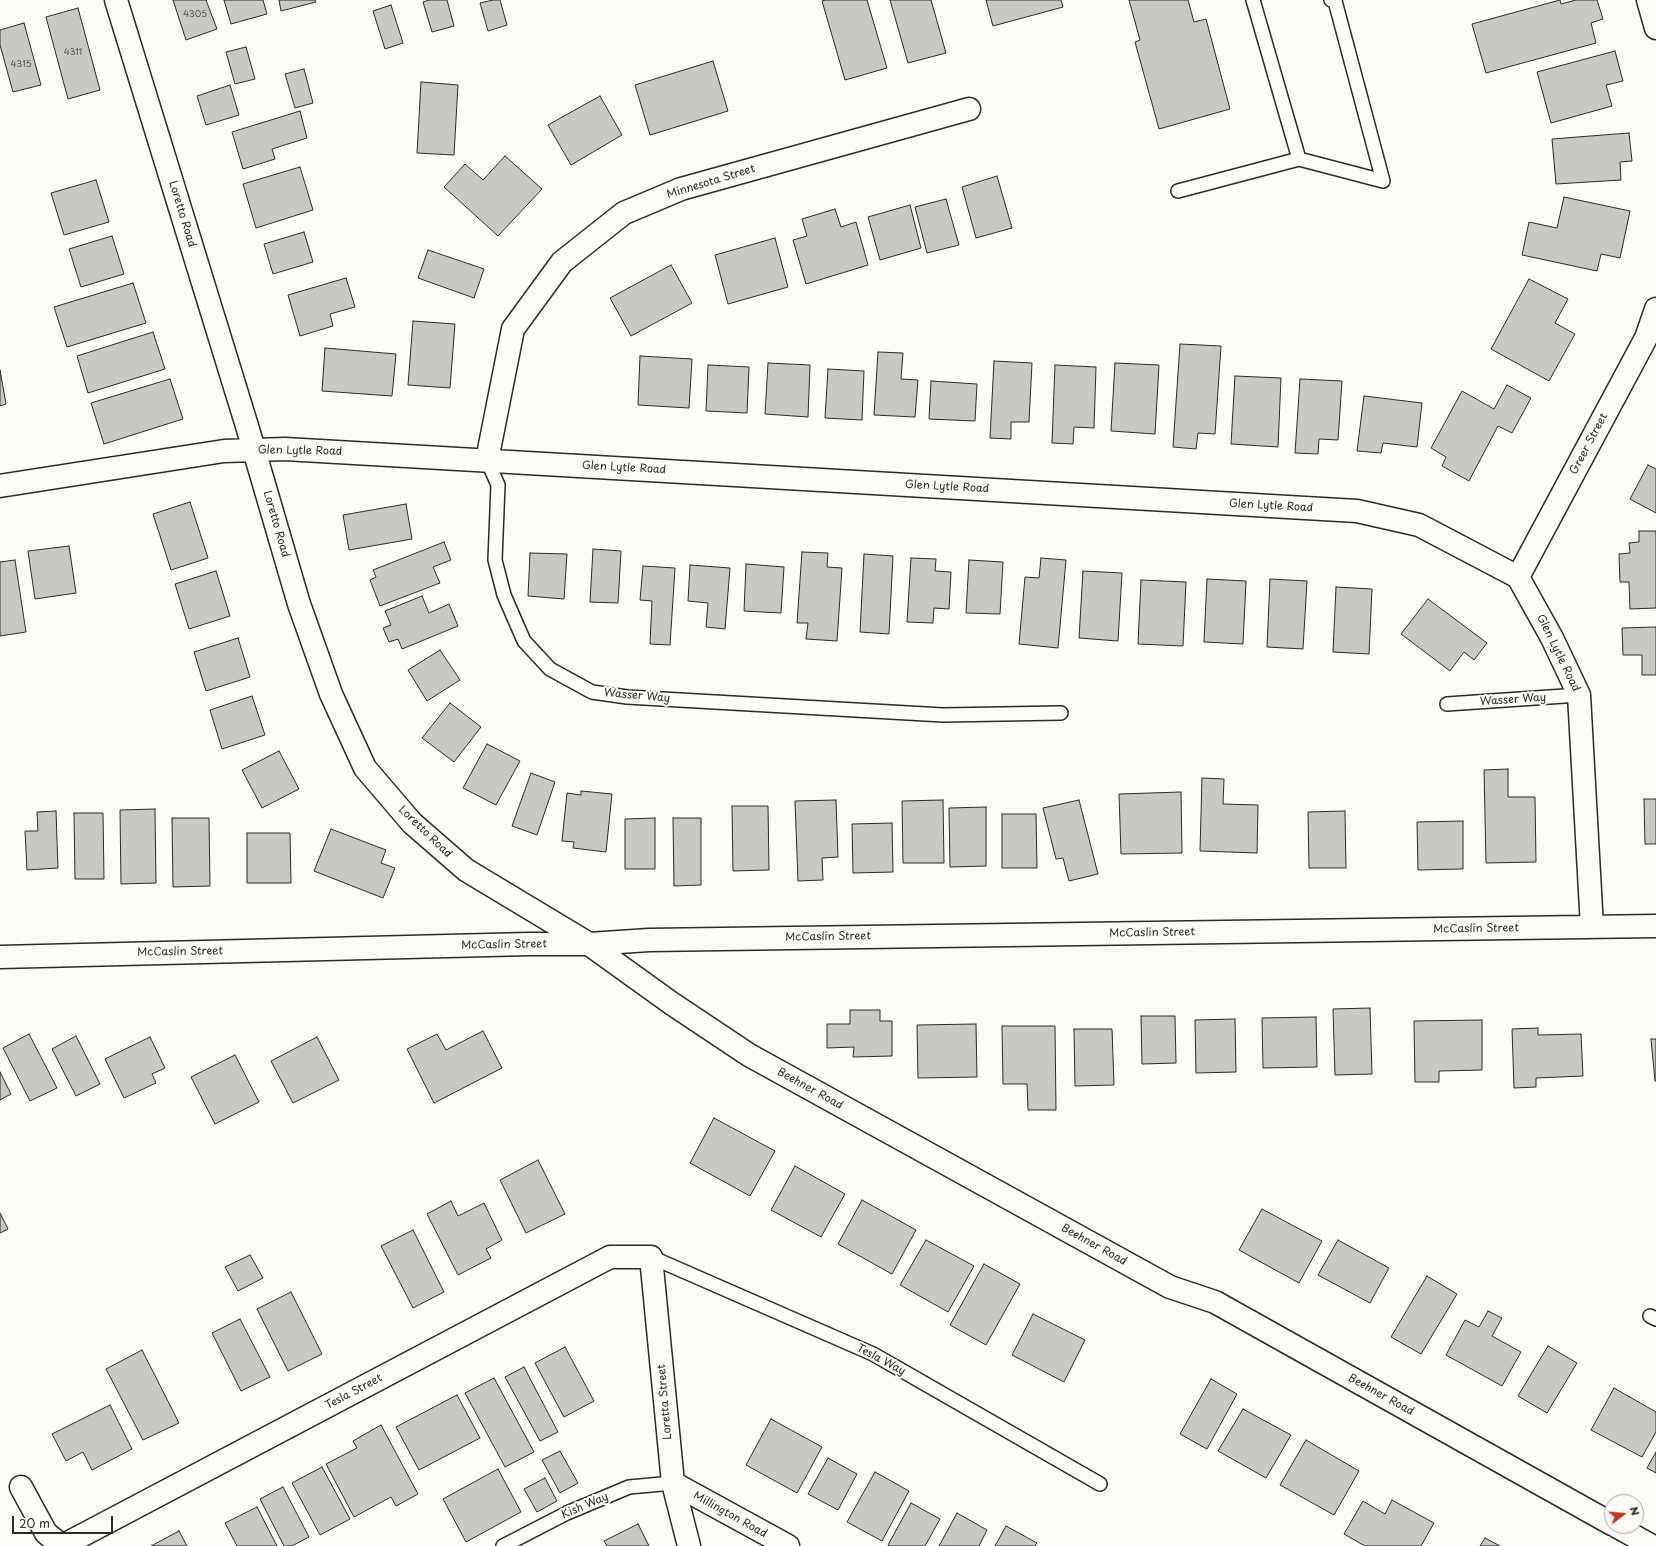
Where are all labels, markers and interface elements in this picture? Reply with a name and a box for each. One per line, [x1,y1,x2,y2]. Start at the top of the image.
house number: 4305 [183,10,207,20]
house number: 4311 [64,48,82,58]
house number: 4315 [11,60,31,70]
street label: Minnesota Street [665,162,757,202]
street label: Loretto Road [166,179,198,249]
street label: Greer Street [1567,411,1611,477]
street label: Glen Lytle Road [258,444,342,458]
street label: Glen Lytle Road [581,459,667,477]
street label: Glen Lytle Road [904,478,990,496]
street label: Loretto Road [260,489,292,559]
street label: Glen Lytle Road [1228,497,1314,515]
street label: Glen Lytle Road [1534,612,1582,694]
street label: Wasser Way [603,687,671,705]
street label: Wasser Way [1479,691,1547,709]
street label: Loretto Road [396,803,454,861]
street label: McCaslin Street [1433,922,1519,936]
street label: McCaslin Street [1109,926,1195,940]
street label: McCaslin Street [785,930,871,944]
street label: McCaslin Street [461,938,547,952]
street label: McCaslin Street [137,945,223,959]
street label: Beehner Road [775,1066,845,1112]
street label: Beehner Road [1059,1222,1129,1268]
street label: Tesla Way [854,1342,908,1378]
street label: Loretta Street [655,1364,675,1440]
street label: Tesla Street [323,1371,385,1413]
street label: Beehner Road [1346,1372,1416,1418]
street label: Millington Road [691,1489,769,1541]
street label: Kish Way [560,1490,610,1522]
north arrow [1604,1494,1644,1534]
text: N [1626,1504,1644,1517]
scale bar [14,1508,115,1534]
text: 20 m [19,1514,50,1532]

